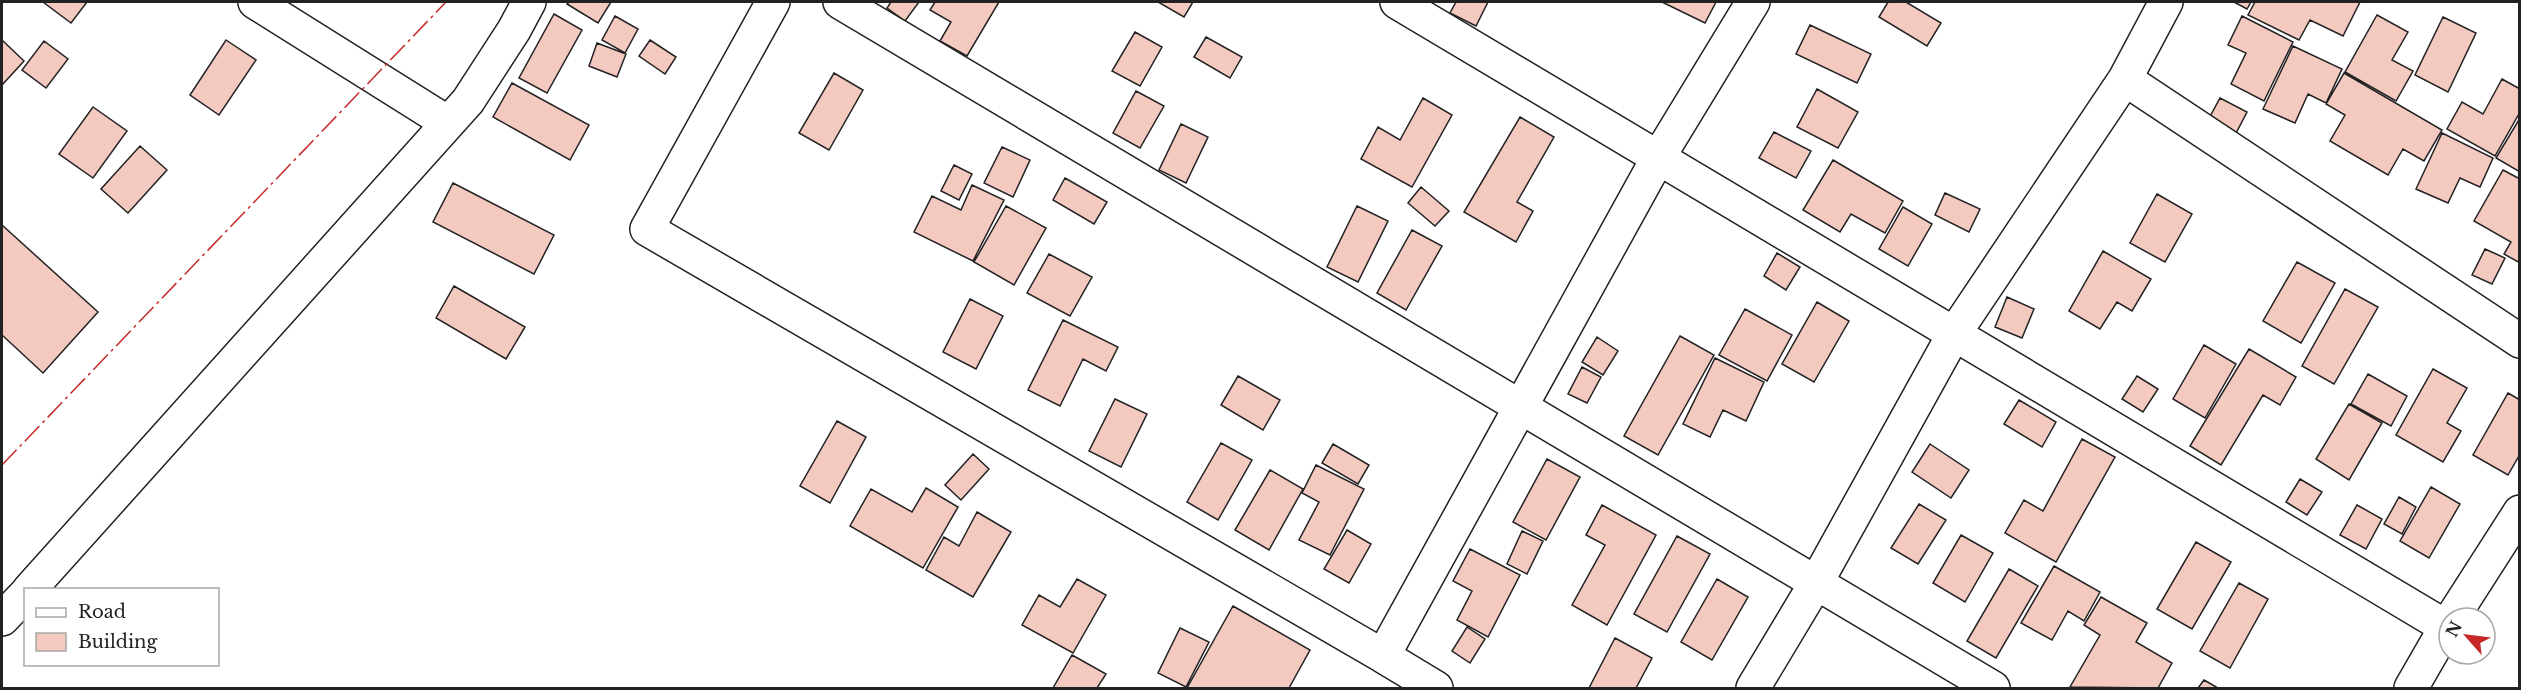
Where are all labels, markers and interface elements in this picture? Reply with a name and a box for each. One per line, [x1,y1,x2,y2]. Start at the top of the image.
legend [24,588,219,666]
text: Road [78,601,126,623]
north arrow [2437,606,2497,666]
text: N [2441,618,2466,640]
text: Building [78,631,157,653]

